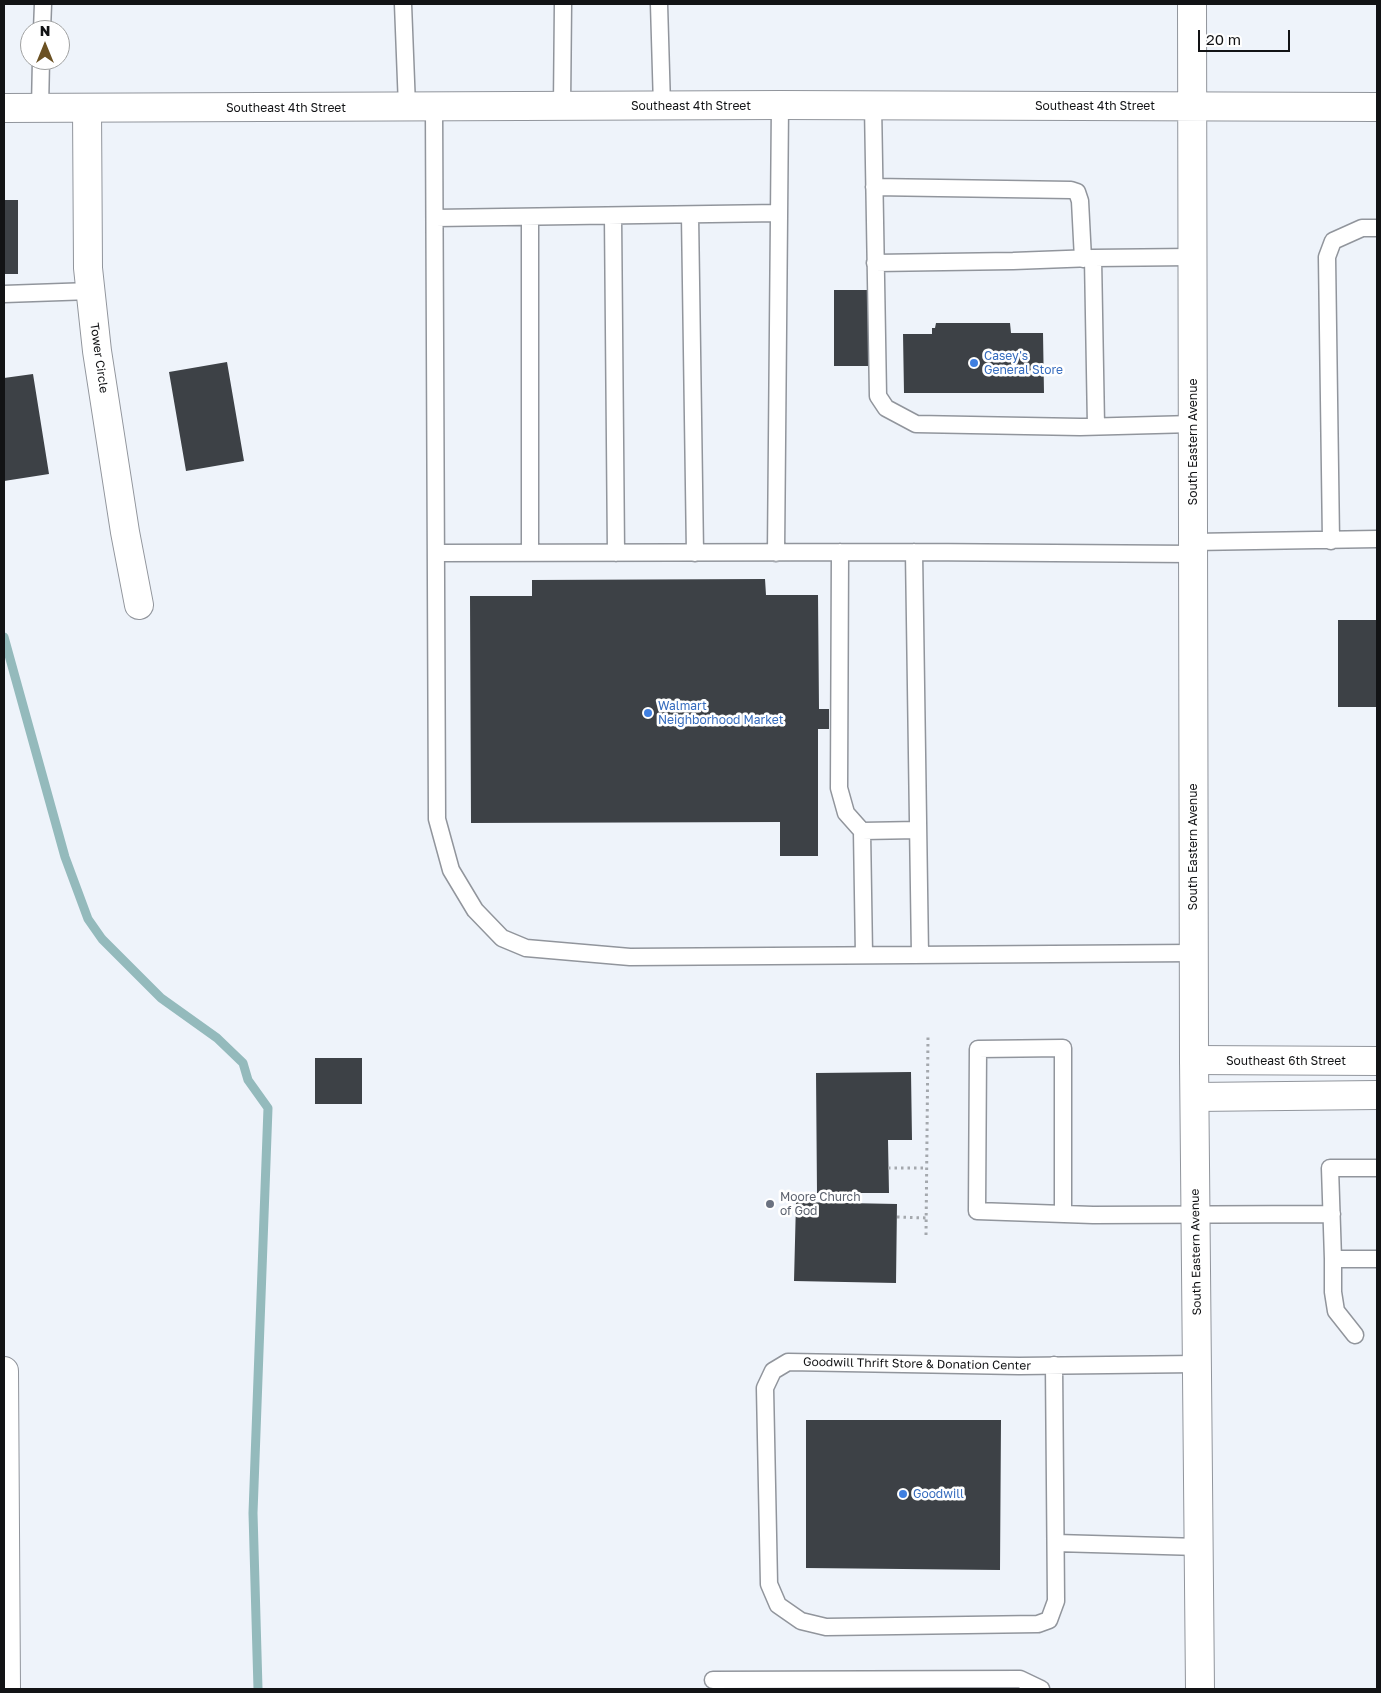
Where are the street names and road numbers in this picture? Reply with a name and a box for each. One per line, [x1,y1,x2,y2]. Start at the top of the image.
street label: Southeast 4th Street [631,99,751,113]
street label: Southeast 4th Street [1035,99,1155,113]
street label: Southeast 4th Street [226,101,346,115]
street label: Tower Circle [87,322,111,394]
street label: South Eastern Avenue [1186,379,1200,505]
street label: South Eastern Avenue [1186,784,1200,910]
street label: Southeast 6th Street [1226,1054,1346,1068]
street label: South Eastern Avenue [1188,1188,1204,1316]
street label: Goodwill Thrift Store & Donation Center [803,1355,1031,1373]

